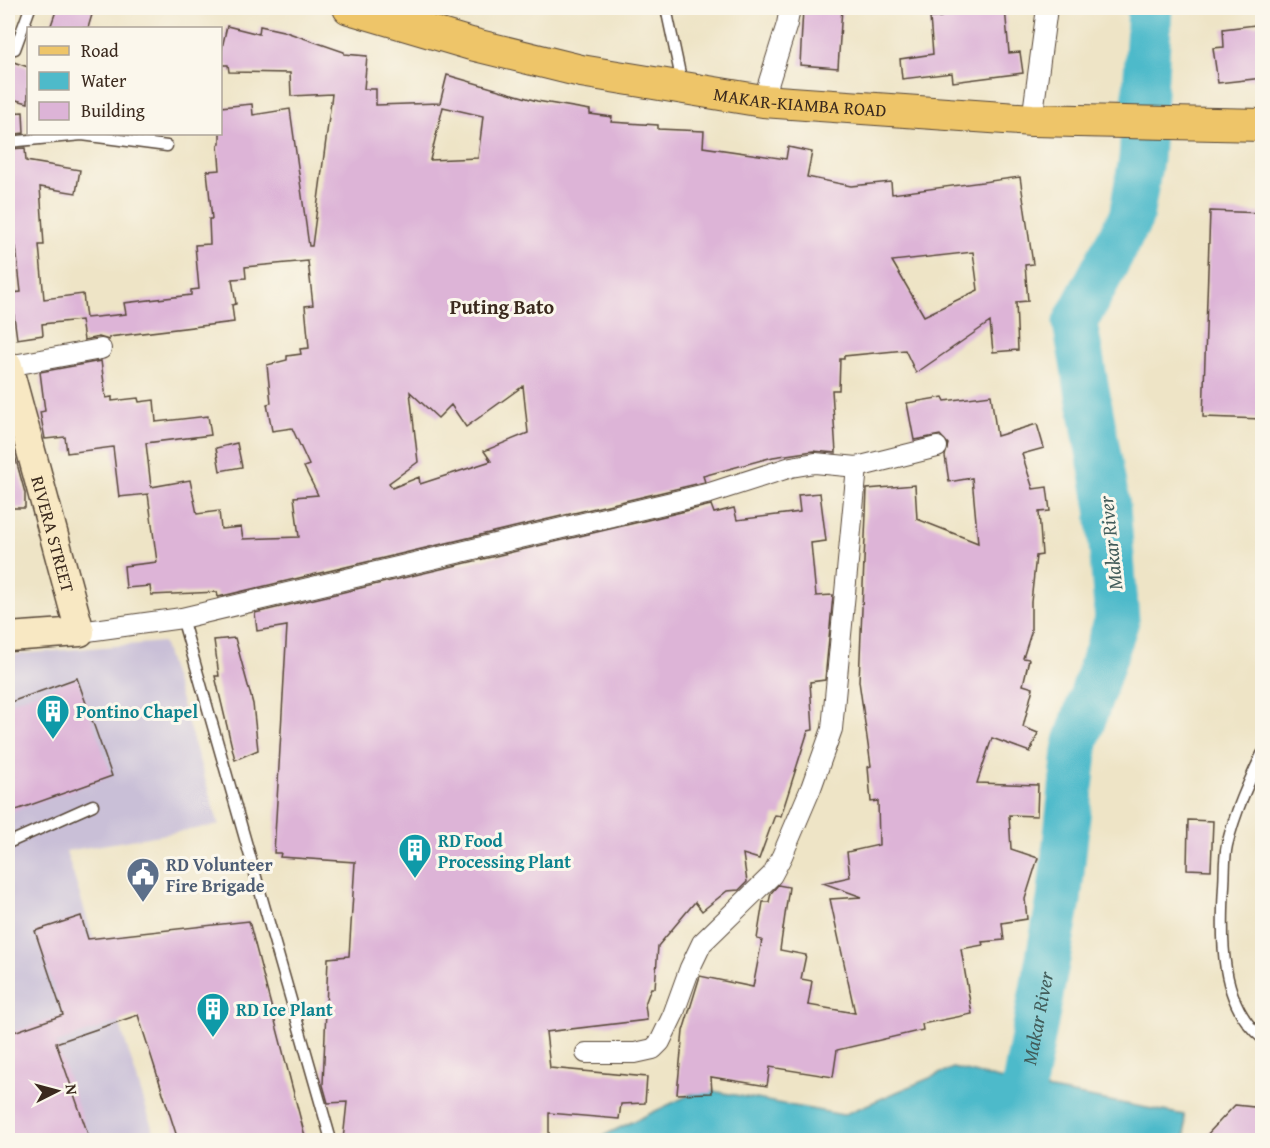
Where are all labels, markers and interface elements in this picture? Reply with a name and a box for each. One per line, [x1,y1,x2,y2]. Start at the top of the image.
legend [27,27,222,135]
text: Road [81,37,119,64]
text: Water [81,67,127,94]
street label: MAKAR-KIAMBA ROAD [712,80,888,123]
text: Building [81,97,145,124]
district label: Puting Bato [450,292,555,321]
street label: RIVERA STREET [25,473,82,595]
water label: Makar River [1091,494,1129,591]
building icon: Pontino Chapel [35,693,71,740]
place label: Pontino Chapel [76,698,198,725]
place label: RD Food Processing Plant [438,827,571,875]
building icon: RD Food Processing Plant [397,832,433,879]
place label: RD Volunteer Fire Brigade [166,851,273,899]
public building icon: RD Volunteer Fire Brigade [125,856,161,903]
water label: Makar River [1014,969,1060,1067]
building icon: RD Ice Plant [195,991,231,1038]
place label: RD Ice Plant [236,996,333,1023]
north arrow [27,1061,87,1121]
text: N [59,1083,84,1096]

